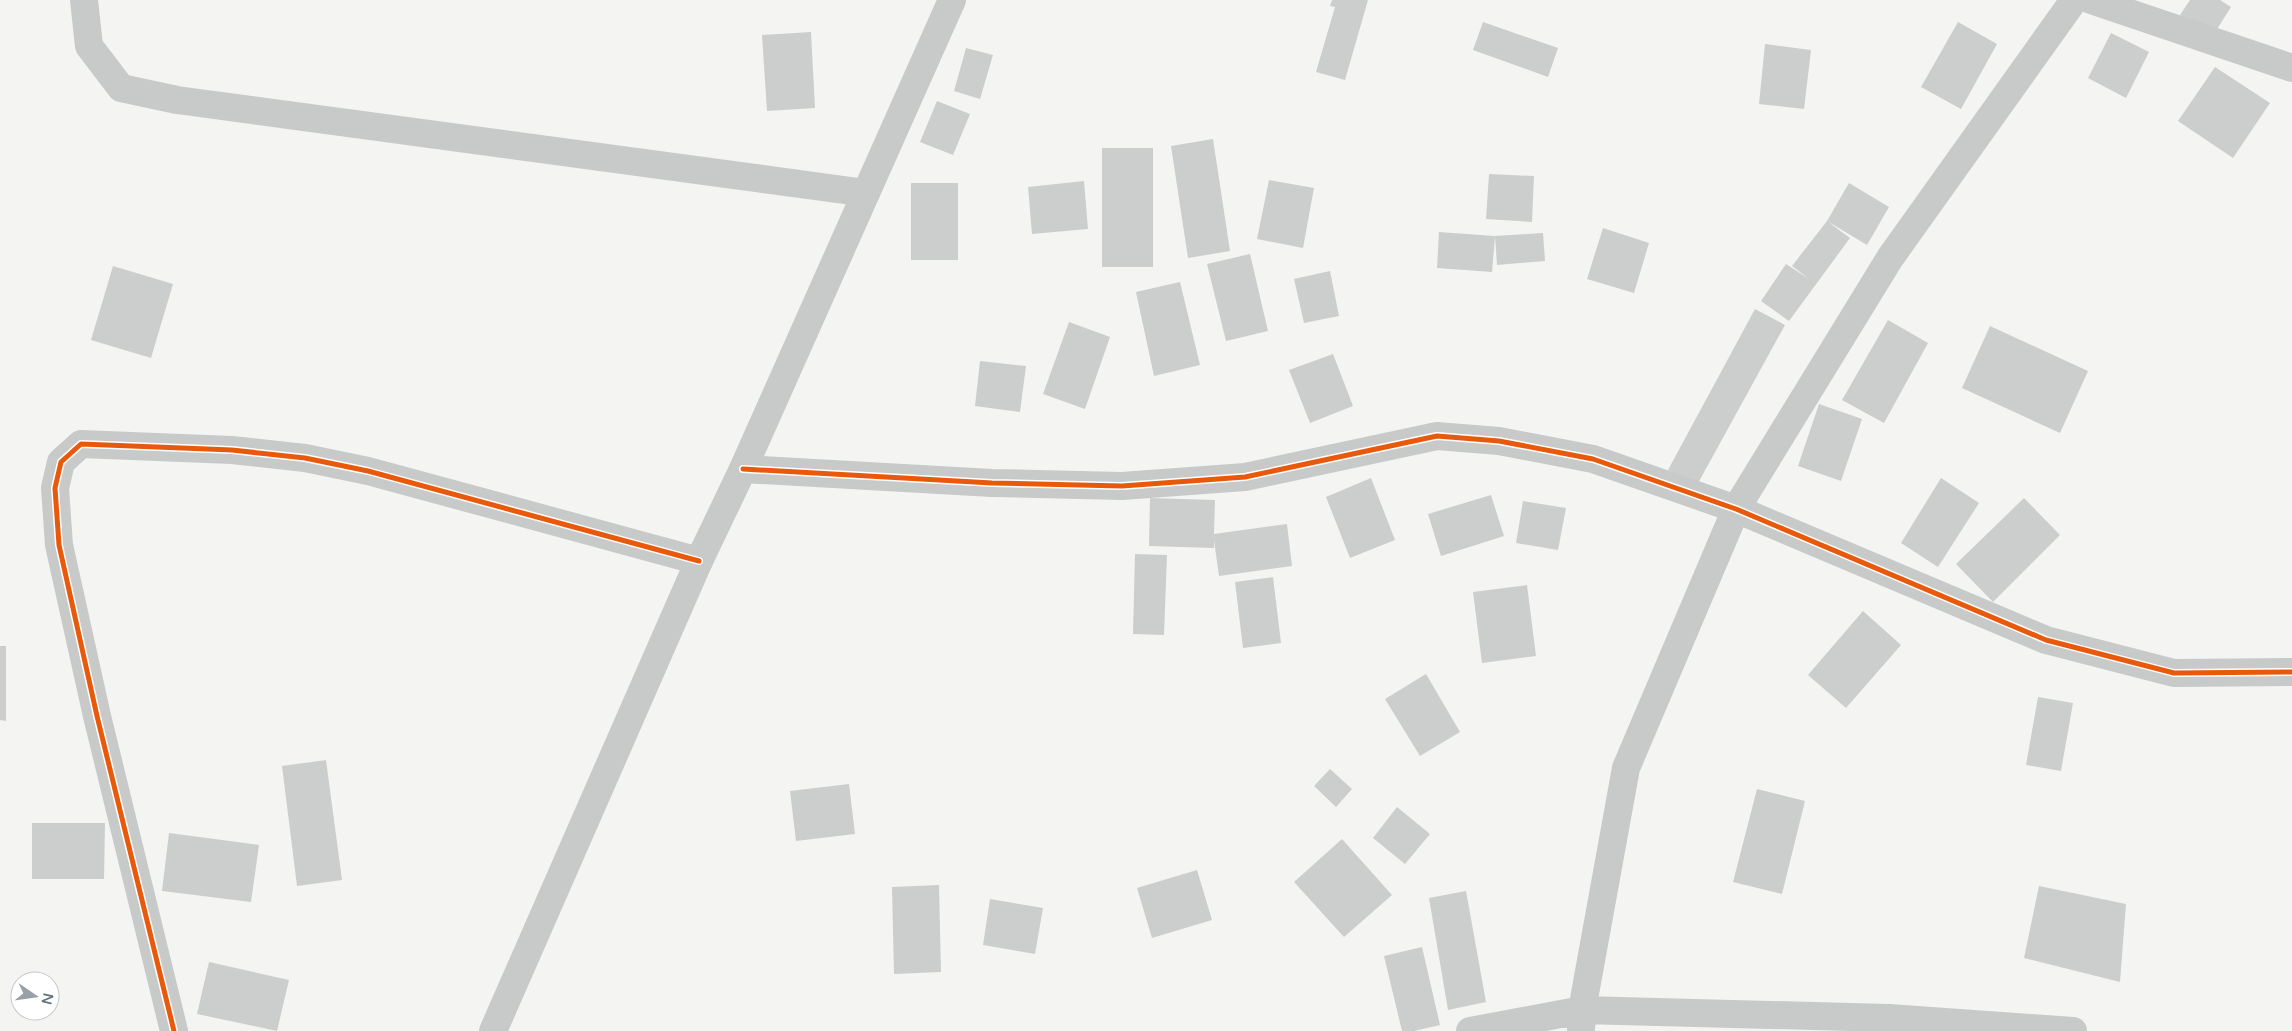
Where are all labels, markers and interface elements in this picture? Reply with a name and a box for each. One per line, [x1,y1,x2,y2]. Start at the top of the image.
north arrow [10,971,60,1021]
text: N [38,991,57,1006]

